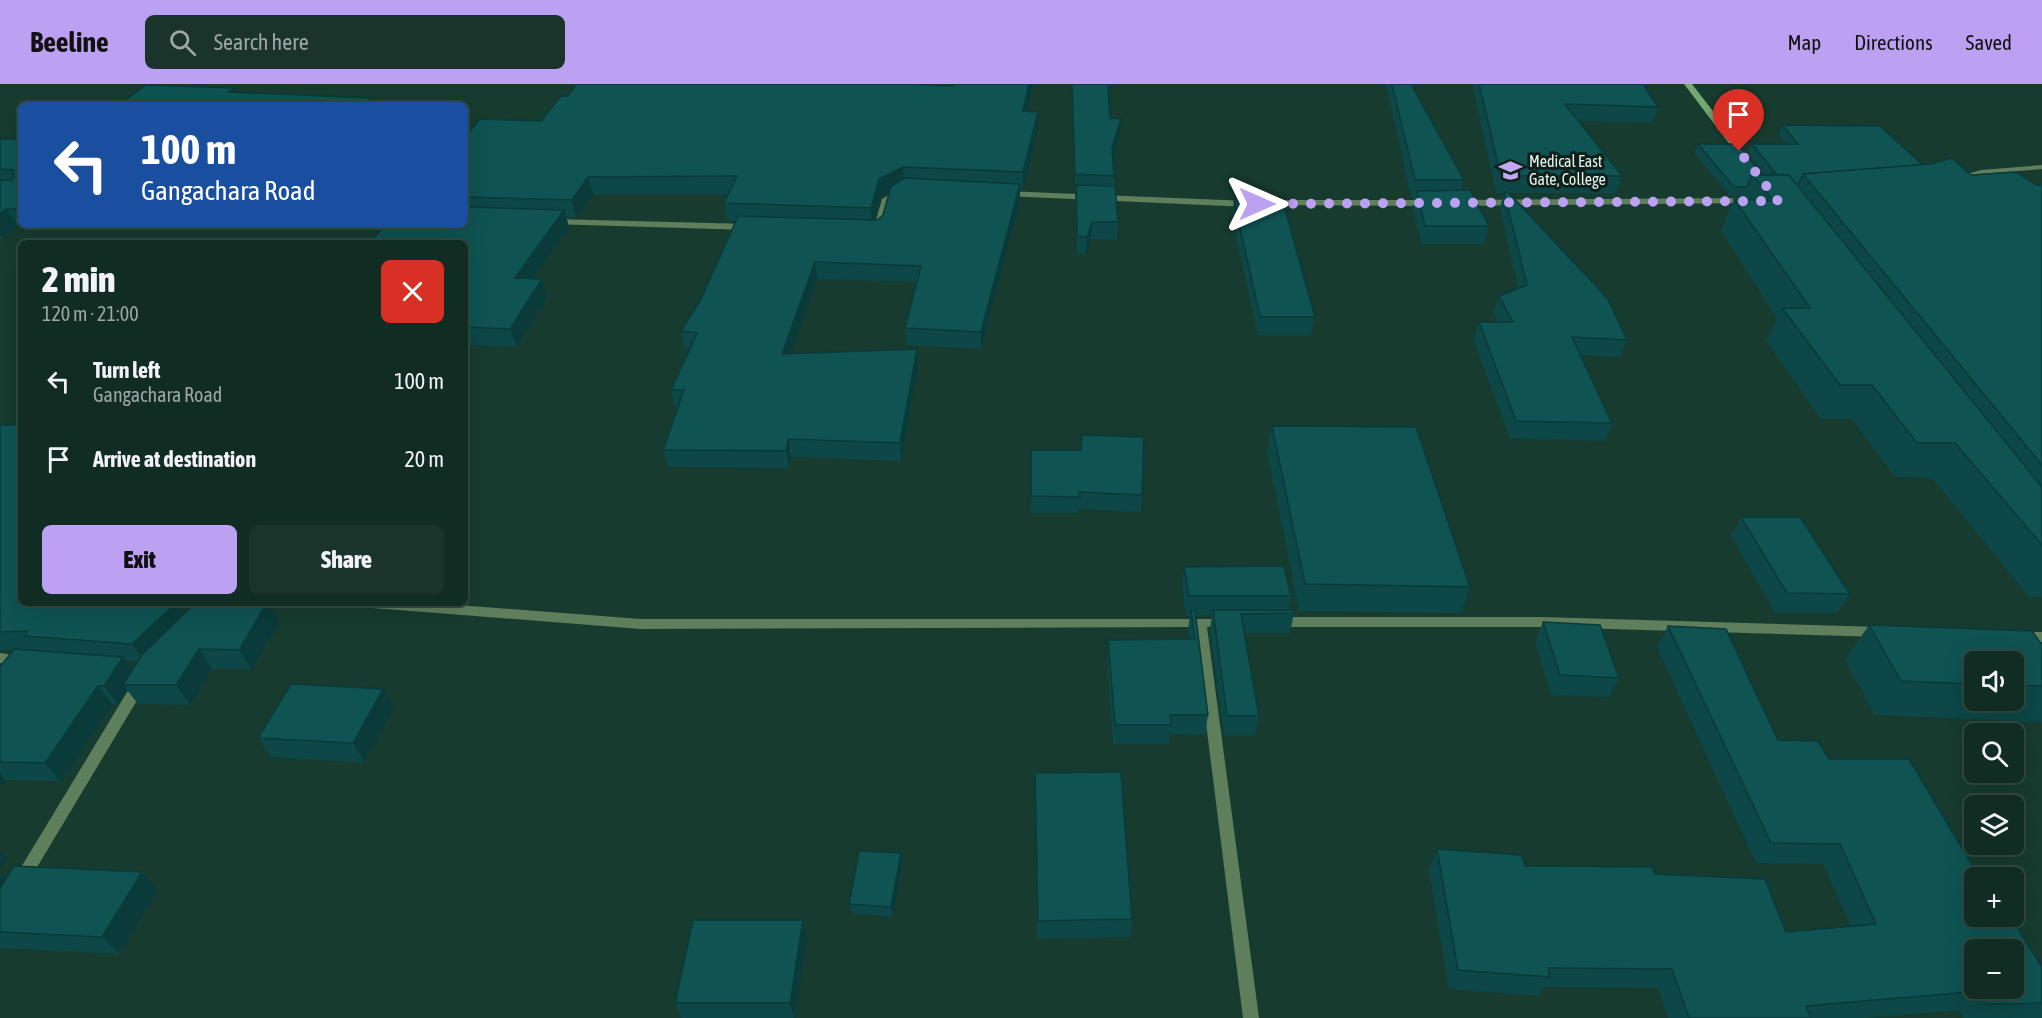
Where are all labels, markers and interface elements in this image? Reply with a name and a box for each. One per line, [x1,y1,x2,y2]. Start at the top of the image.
search box [145,15,565,69]
text: Beeline [30,26,109,58]
icon: search [166,26,199,59]
text: Search here [214,29,309,55]
text: Map [1787,30,1821,54]
text: Directions [1854,30,1933,54]
text: Saved [1966,30,2012,54]
pin [1713,89,1764,151]
icon: arrive [1722,98,1755,131]
text: 100 m [141,125,236,173]
icon: left [42,126,120,204]
place label: Medical East Gate, College [1529,152,1606,189]
school or university icon: Medical East Gate, College [1498,157,1524,183]
position arrow [1225,172,1289,236]
text: Gangachara Road [141,175,315,206]
text: 2 min [42,258,116,300]
button: close [381,260,444,323]
text: 120 m · 21:00 [42,302,139,325]
text: Turn left [93,357,160,383]
icon: left [42,365,75,398]
text: 100 m [394,368,444,394]
text: Gangachara Road [93,383,222,406]
icon: arrive [42,443,75,476]
text: Arrive at destination [93,446,256,472]
text: 20 m [404,446,444,472]
button: Exit [42,525,237,594]
button: Share [249,525,444,594]
map controls [1964,651,2024,999]
button: sound [1964,651,2024,711]
button: search [1964,723,2024,783]
button: layers [1964,795,2024,855]
button: + [1964,867,2024,927]
button: − [1964,939,2024,999]

